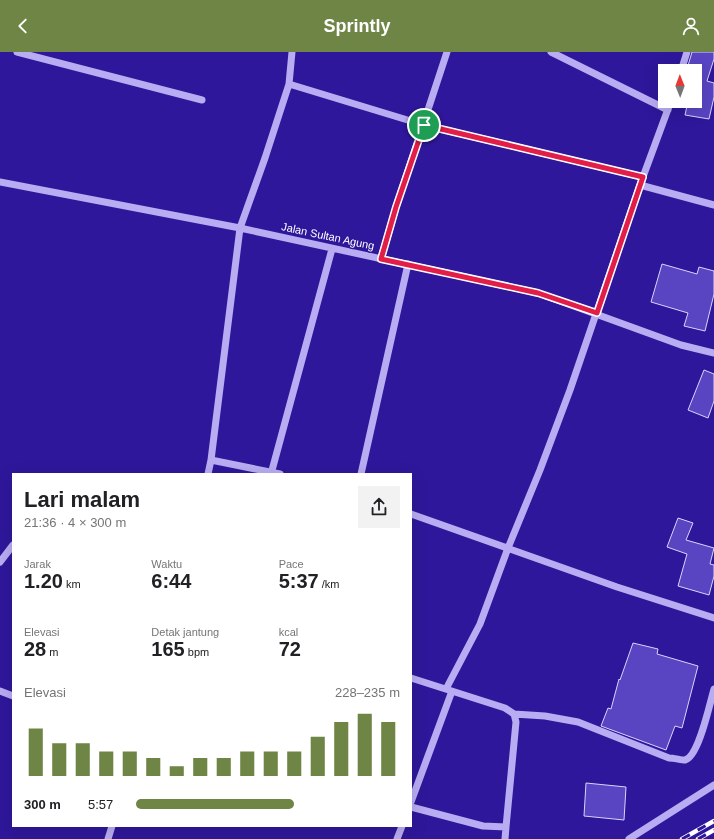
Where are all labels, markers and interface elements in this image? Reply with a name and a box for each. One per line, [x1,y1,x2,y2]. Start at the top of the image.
icon: back [12,15,34,37]
icon: person [680,15,702,37]
text: Sprintly [323,16,391,36]
north arrow [658,64,702,108]
map controls [658,64,702,108]
pin [407,108,441,142]
icon: arrive [413,114,435,136]
street label: Jalan Sultan Agung [280,220,376,252]
button: share [358,486,400,528]
text: Lari malam [24,487,140,512]
text: 21:36 · 4 × 300 m [24,515,126,530]
text: Jarak [24,558,51,570]
text: Waktu [151,558,182,570]
text: Pace [279,558,304,570]
text: 1.20 [24,570,63,592]
text: 6:44 [151,570,191,592]
text: 5:37 [279,570,319,592]
text: km [63,578,81,590]
text: /km [319,578,339,590]
text: Elevasi [24,626,59,638]
text: Detak jantung [151,626,219,638]
text: kcal [279,626,298,638]
text: 28 [24,638,46,660]
text: 165 [151,638,185,660]
text: 72 [279,638,301,660]
text: m [46,646,58,658]
text: bpm [185,646,209,658]
text: Elevasi [24,685,66,700]
text: 228–235 m [335,685,400,700]
text: 300 m [24,797,61,812]
text: 5:57 [88,797,113,812]

